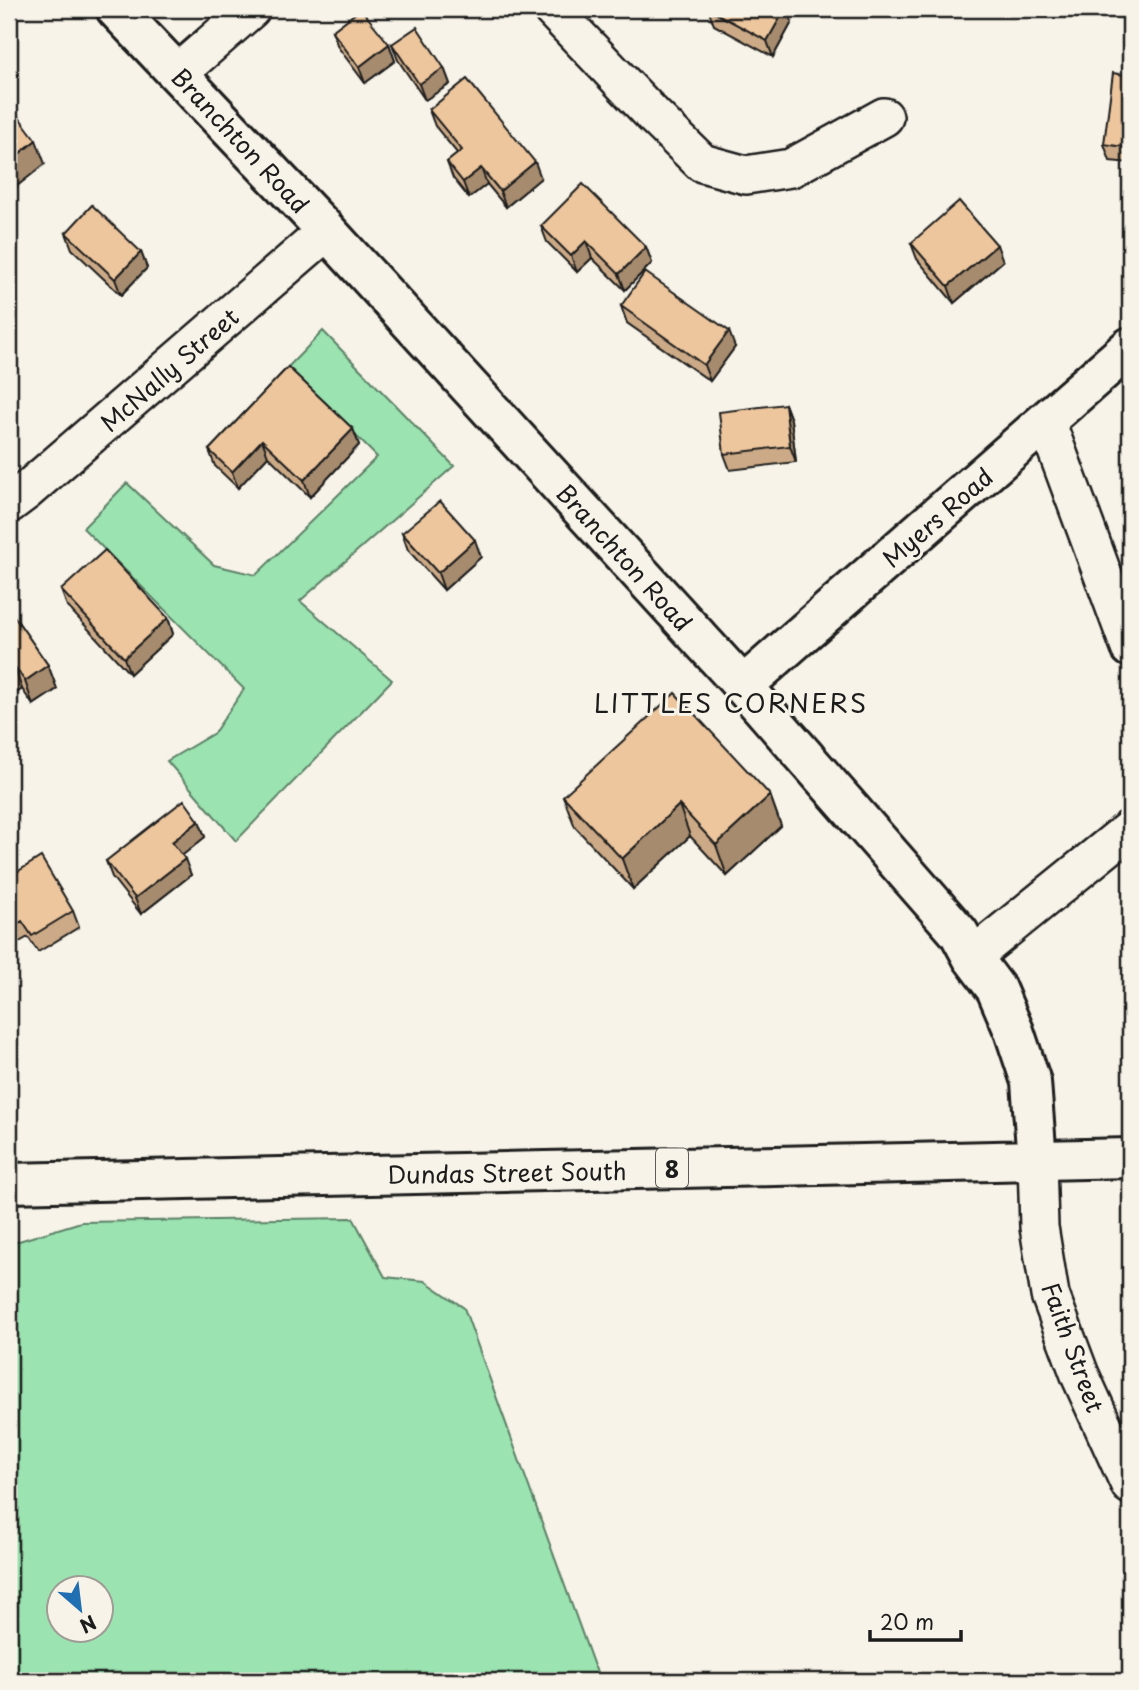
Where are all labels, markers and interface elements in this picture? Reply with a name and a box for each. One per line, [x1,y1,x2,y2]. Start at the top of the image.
street label: Branchton Road [164,59,318,221]
street label: McNally Street [92,298,246,439]
street label: Myers Road [874,459,1000,575]
street label: Branchton Road [549,475,701,639]
district label: LITTLES CORNERS [594,683,868,722]
road number: 8 [656,1148,688,1188]
street label: Dundas Street South [387,1152,627,1192]
street label: Faith Street [1034,1277,1114,1417]
north arrow [46,1574,116,1644]
scale bar [870,1599,960,1643]
text: 20 m [880,1605,934,1637]
text: N [75,1609,102,1641]

